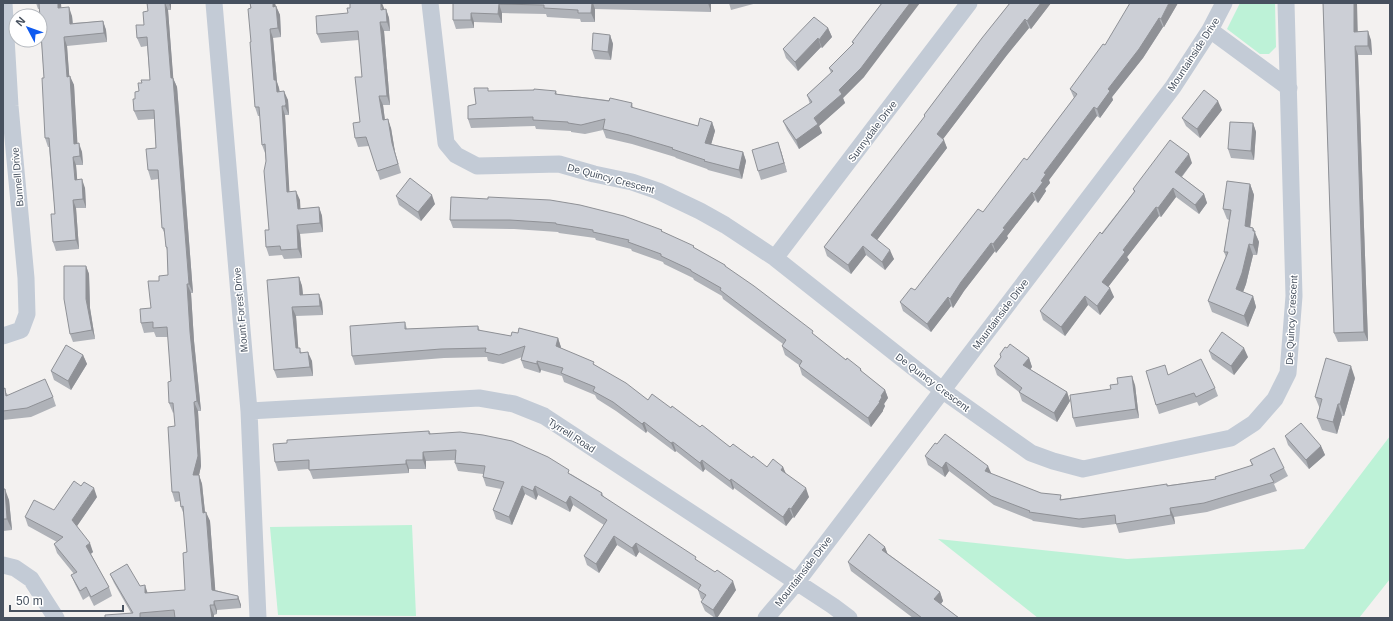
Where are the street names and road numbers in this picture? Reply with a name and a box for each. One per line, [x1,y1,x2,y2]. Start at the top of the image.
street label: Mountainside Drive [1165,15,1222,93]
street label: Sunnydale Drive [846,98,899,164]
street label: Bunnell Drive [9,146,26,207]
street label: De Quincy Crescent [566,162,656,195]
street label: Mount Forest Drive [231,267,250,353]
street label: De Quincy Crescent [1284,275,1299,365]
street label: Mountainside Drive [970,276,1031,352]
street label: De Quincy Crescent [894,351,972,414]
street label: Tyrrell Road [546,416,597,455]
street label: Mountainside Drive [773,534,834,608]

